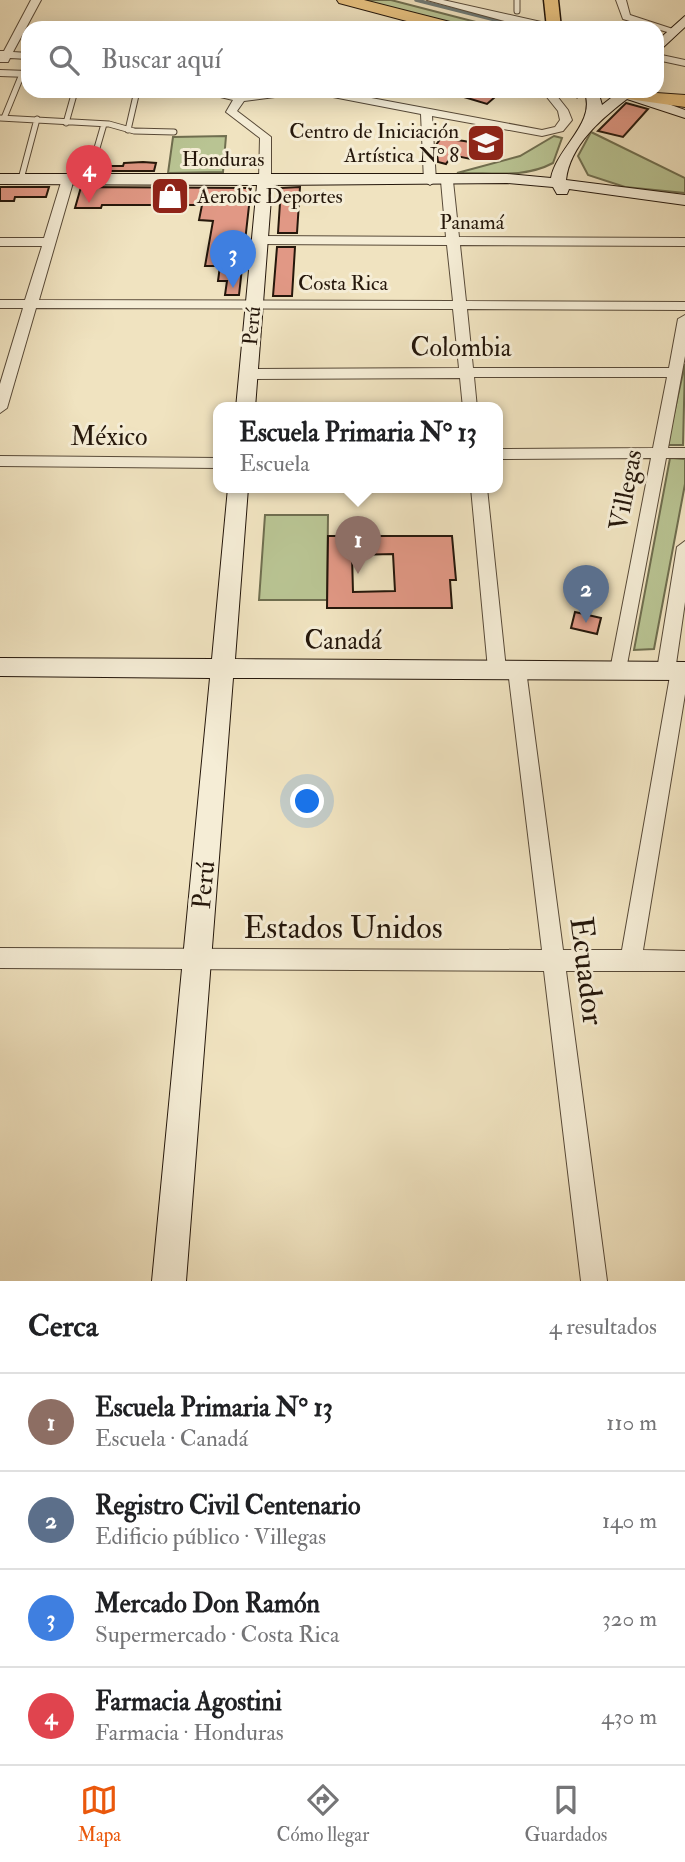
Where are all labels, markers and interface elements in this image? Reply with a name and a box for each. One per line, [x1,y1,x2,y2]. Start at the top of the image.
search box [21,21,664,98]
icon: search [45,41,83,79]
text: Buscar aquí [101,44,221,76]
place label: Centro de Iniciación Artística N° 8 [289,118,459,169]
school or university icon: Centro de Iniciación Artística N° 8 [465,122,507,164]
pin: 4 [66,145,112,203]
street label: Honduras [182,146,264,173]
shop icon: Aerobic Deportes [149,175,191,217]
place label: Aerobic Deportes [196,183,343,210]
street label: Panamá [440,209,505,236]
pin: 3 [210,230,256,288]
street label: Costa Rica [298,270,388,297]
street label: Perú [237,305,267,347]
street label: Colombia [411,332,512,364]
popup [213,402,503,493]
text: Escuela Primaria N° 13 [239,417,477,449]
street label: México [71,421,147,453]
street label: Villegas [602,447,650,533]
text: Escuela [239,449,310,478]
pin: 1 [335,516,381,574]
pin: 2 [563,565,609,623]
street label: Canadá [304,625,382,657]
your location [290,784,324,818]
street label: Perú [186,859,222,911]
street label: Estados Unidos [243,908,443,948]
street label: Ecuador [561,915,613,1027]
text: Cerca [28,1308,98,1345]
text: 4 resultados [549,1312,657,1341]
text: Escuela Primaria N° 13 [95,1392,333,1424]
text: 1 [47,1408,55,1437]
text: 110 m [606,1408,657,1437]
text: Escuela · Canadá [95,1424,248,1453]
text: Registro Civil Centenario [95,1490,360,1522]
text: 2 [45,1506,57,1535]
text: 140 m [602,1506,657,1535]
text: Edificio público · Villegas [95,1522,326,1551]
text: Mercado Don Ramón [95,1588,320,1620]
text: 3 [47,1604,55,1633]
text: 320 m [602,1604,657,1633]
text: Supermercado · Costa Rica [95,1620,339,1649]
text: Farmacia Agostini [95,1686,282,1718]
text: 4 [45,1702,57,1731]
text: 430 m [601,1702,657,1731]
text: Farmacia · Honduras [95,1718,284,1747]
tab: Mapa [78,1781,121,1847]
tab: Cómo llegar [276,1781,369,1847]
tab: Guardados [525,1781,607,1847]

